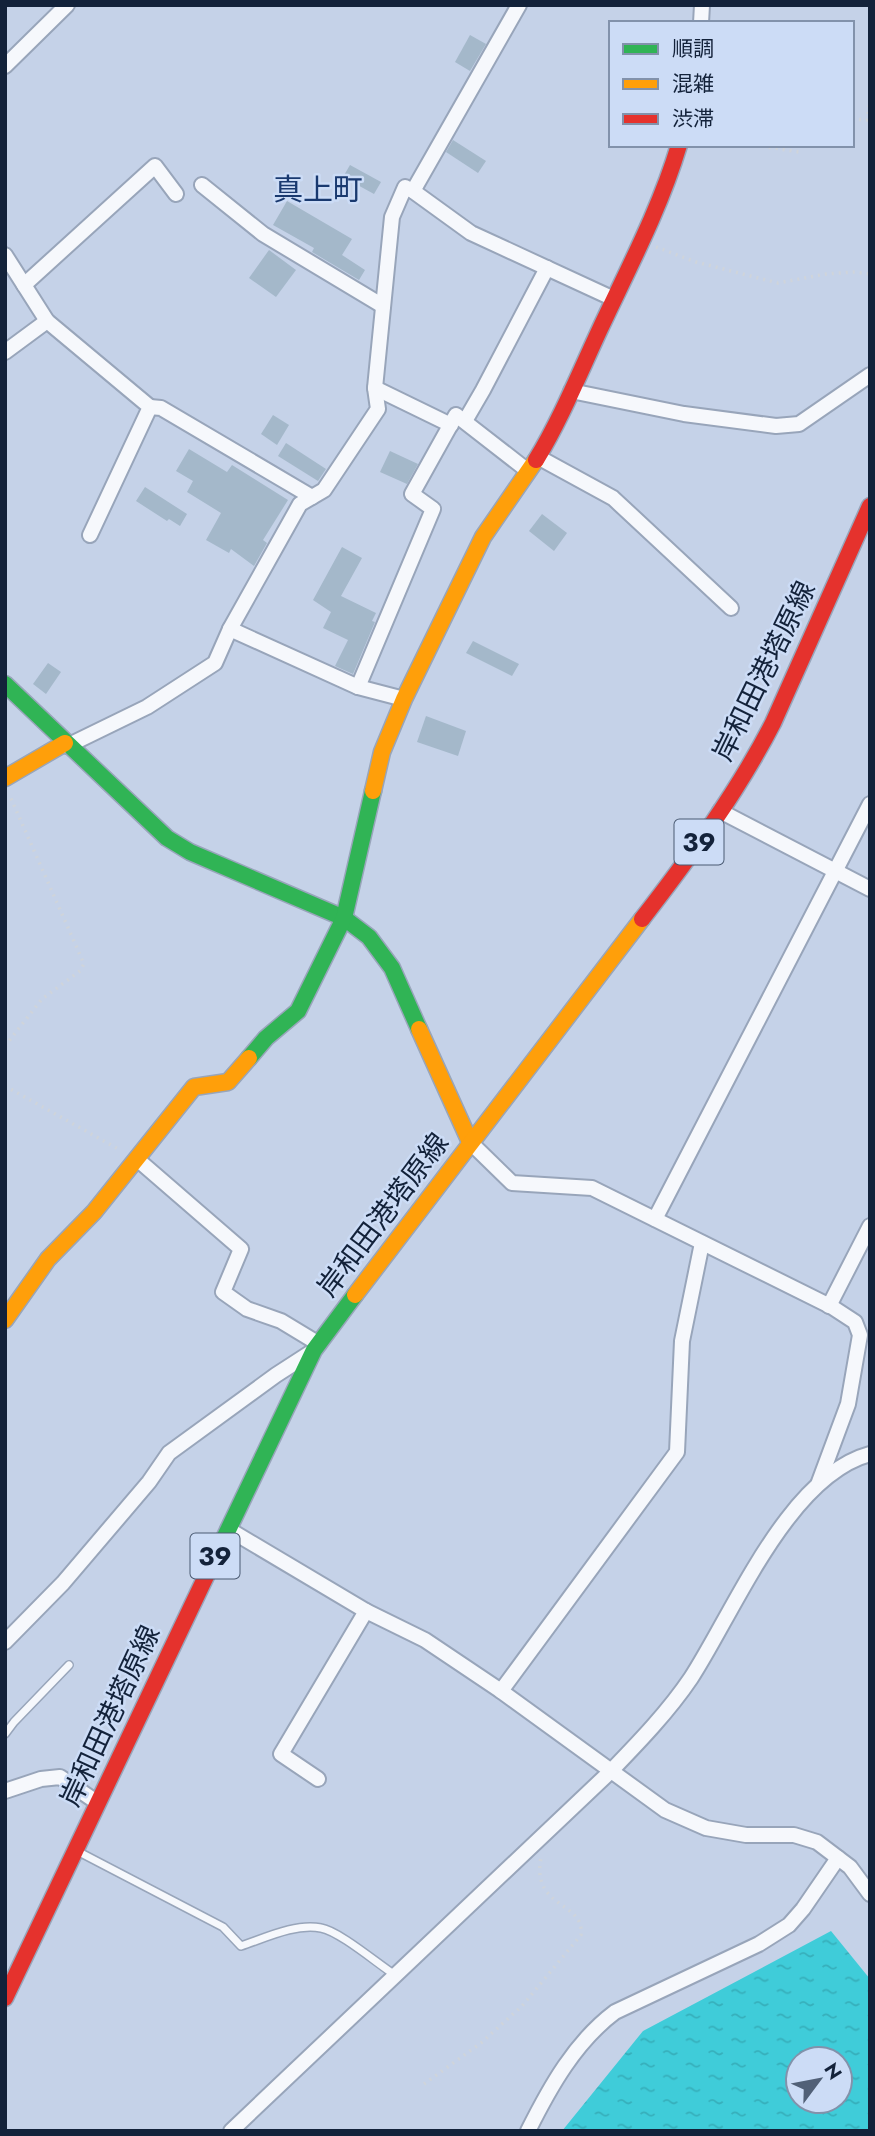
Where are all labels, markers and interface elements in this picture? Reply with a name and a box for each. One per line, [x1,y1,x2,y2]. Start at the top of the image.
legend [609,21,854,147]
text: 順調 [672,34,714,64]
text: 混雑 [672,69,714,99]
text: 渋滞 [672,104,714,134]
district label: 真上町 [273,168,363,211]
street label: 岸和田港塔原線 [703,574,825,768]
road number: 39 [674,820,724,864]
street label: 岸和田港塔原線 [308,1124,458,1306]
road number: 39 [190,1534,240,1578]
street label: 岸和田港塔原線 [50,1619,170,1813]
north arrow [784,2045,854,2115]
text: N [818,2058,848,2085]

